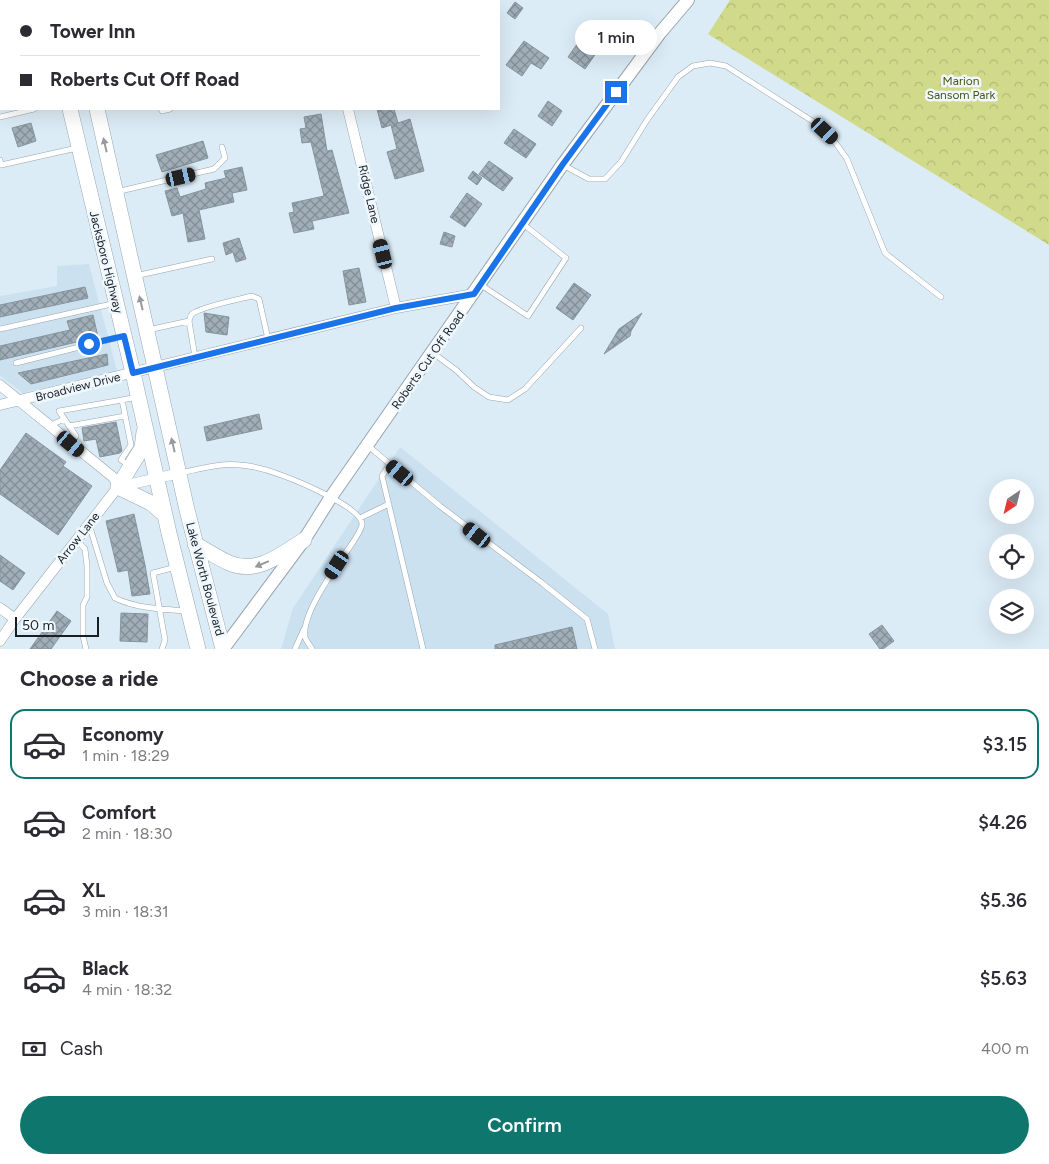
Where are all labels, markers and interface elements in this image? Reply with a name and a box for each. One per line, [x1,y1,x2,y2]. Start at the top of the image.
callout: 1 min [575,19,657,54]
text: Tower Inn [50,20,135,43]
text: 1 min [597,28,635,47]
text: Roberts Cut Off Road [50,68,239,91]
park label: Marion Sansom Park [927,74,996,102]
route end [605,81,627,103]
car [808,115,841,147]
one-way arrow [101,137,109,152]
street label: Ridge Lane [355,163,383,225]
car [164,166,197,188]
street label: Jacksboro Highway [86,209,126,315]
car [372,238,393,270]
one-way arrow [137,296,145,311]
street label: Roberts Cut Off Road [389,308,467,412]
route start [78,333,100,355]
street label: Broadview Drive [34,370,122,404]
car [54,429,87,459]
one-way arrow [169,437,177,452]
car [383,458,416,488]
north arrow [989,479,1034,524]
map controls [989,479,1034,634]
street label: Arrow Lane [54,509,103,566]
car [460,520,493,550]
street label: Lake Worth Boulevard [183,521,227,637]
button: locate [989,534,1034,579]
car [322,548,351,582]
one-way arrow [255,560,269,568]
button: layers [989,589,1034,634]
scale bar [15,614,99,637]
text: 50 m [22,617,54,634]
text: Choose a ride [20,665,158,692]
icon: car [22,722,67,767]
text: Economy [82,723,164,746]
text: $3.15 [983,733,1027,756]
text: 1 min · 18:29 [82,746,169,765]
icon: car [22,800,67,845]
text: Comfort [82,801,157,824]
text: $4.26 [978,811,1027,834]
text: 2 min · 18:30 [82,824,173,843]
icon: car [22,878,67,923]
text: XL [82,879,105,902]
text: $5.36 [980,889,1027,912]
text: 3 min · 18:31 [82,902,169,921]
icon: car [22,956,67,1001]
text: Black [82,957,129,980]
text: $5.63 [980,967,1027,990]
text: 4 min · 18:32 [82,980,172,999]
icon: cash [20,1035,48,1063]
text: Cash [60,1037,103,1060]
text: 400 m [981,1039,1029,1058]
button: Confirm [20,1096,1029,1154]

